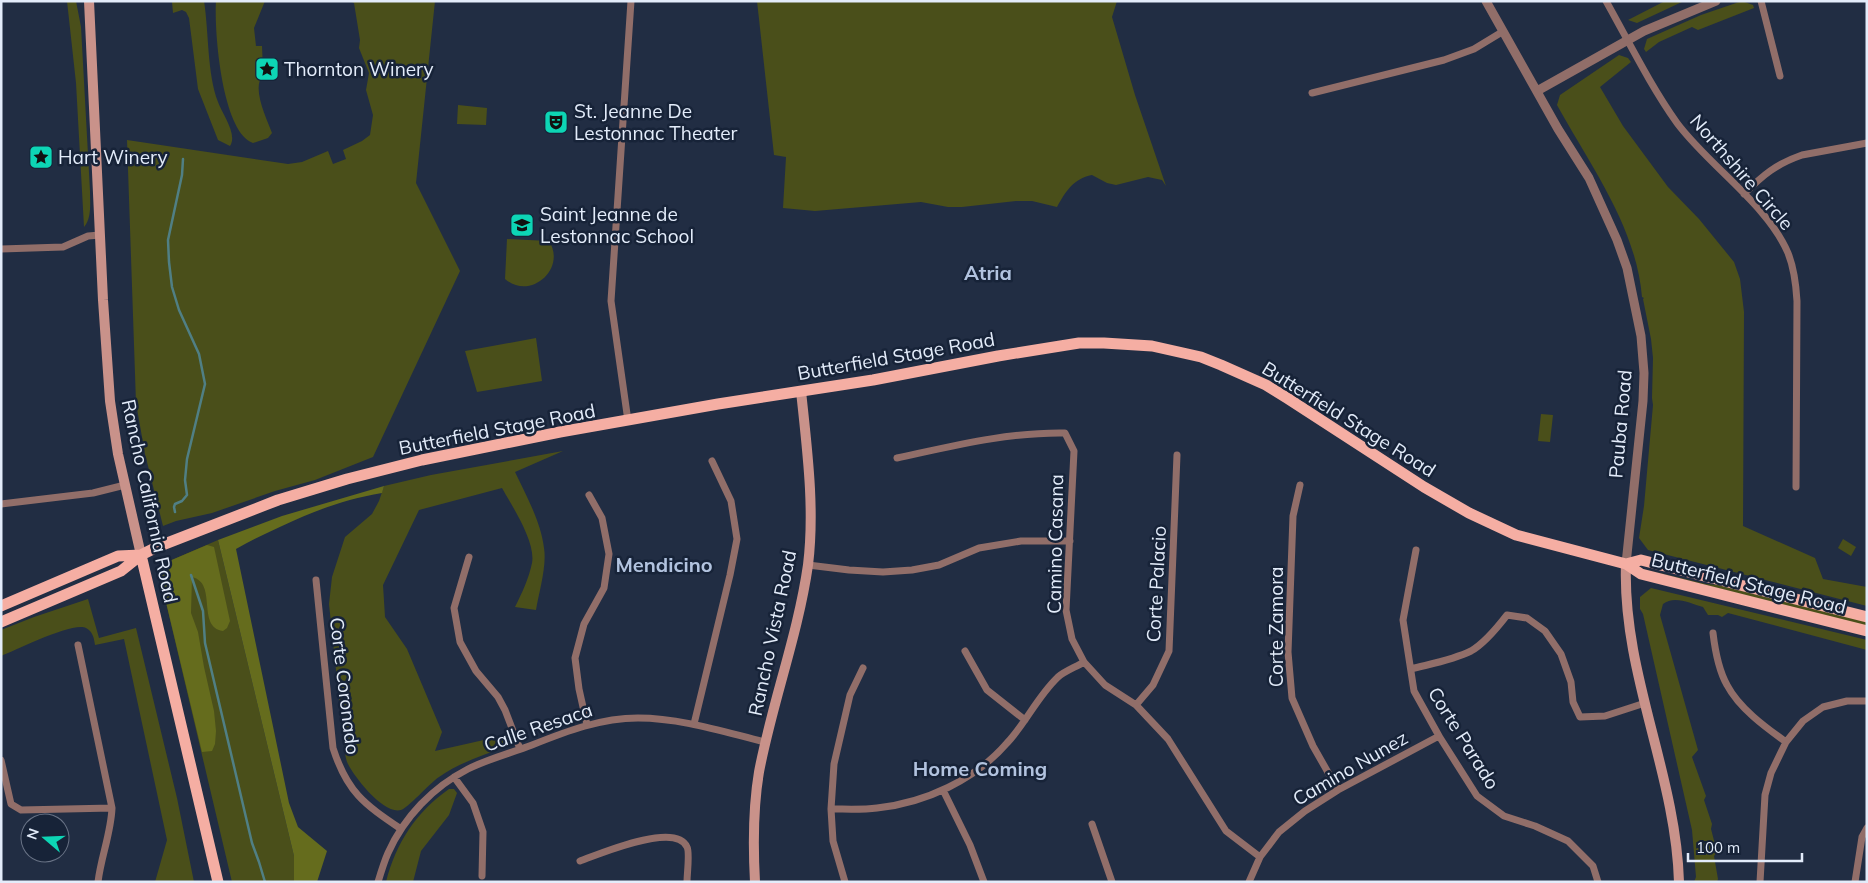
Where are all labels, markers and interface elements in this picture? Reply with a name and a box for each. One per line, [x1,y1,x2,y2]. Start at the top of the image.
place icon: Thornton Winery [254,56,280,82]
place label: Thornton Winery [284,57,434,81]
place label: St. Jeanne De Lestonnac Theater [574,99,738,145]
theatre icon: St. Jeanne De Lestonnac Theater [543,109,569,135]
street label: Northshire Circle [1685,109,1799,235]
place icon: Hart Winery [28,144,54,170]
place label: Hart Winery [58,145,168,169]
place label: Saint Jeanne de Lestonnac School [540,202,694,248]
school or university icon: Saint Jeanne de Lestonnac School [509,212,535,238]
district label: Atria [964,260,1012,285]
street label: Butterfield Stage Road [795,327,997,385]
street label: Butterfield Stage Road [1258,356,1440,482]
street label: Pauba Road [1603,369,1637,479]
street label: Rancho California Road [117,397,183,605]
street label: Butterfield Stage Road [397,398,597,460]
street label: Camino Casana [1042,474,1068,614]
street label: Corte Palacio [1141,525,1171,643]
street label: Butterfield Stage Road [1649,547,1849,619]
street label: Rancho Vista Road [743,548,801,718]
district label: Mendicino [615,552,713,577]
street label: Corte Zamora [1264,567,1288,687]
street label: Corte Coronado [325,616,365,756]
street label: Corte Parado [1423,682,1505,794]
street label: Calle Resaca [481,697,595,757]
street label: Camino Nunez [1288,725,1412,811]
district label: Home Coming [913,756,1047,781]
north arrow [20,813,70,863]
text: N [22,826,43,842]
scale bar [1688,830,1802,862]
text: 100 m [1696,838,1740,857]

